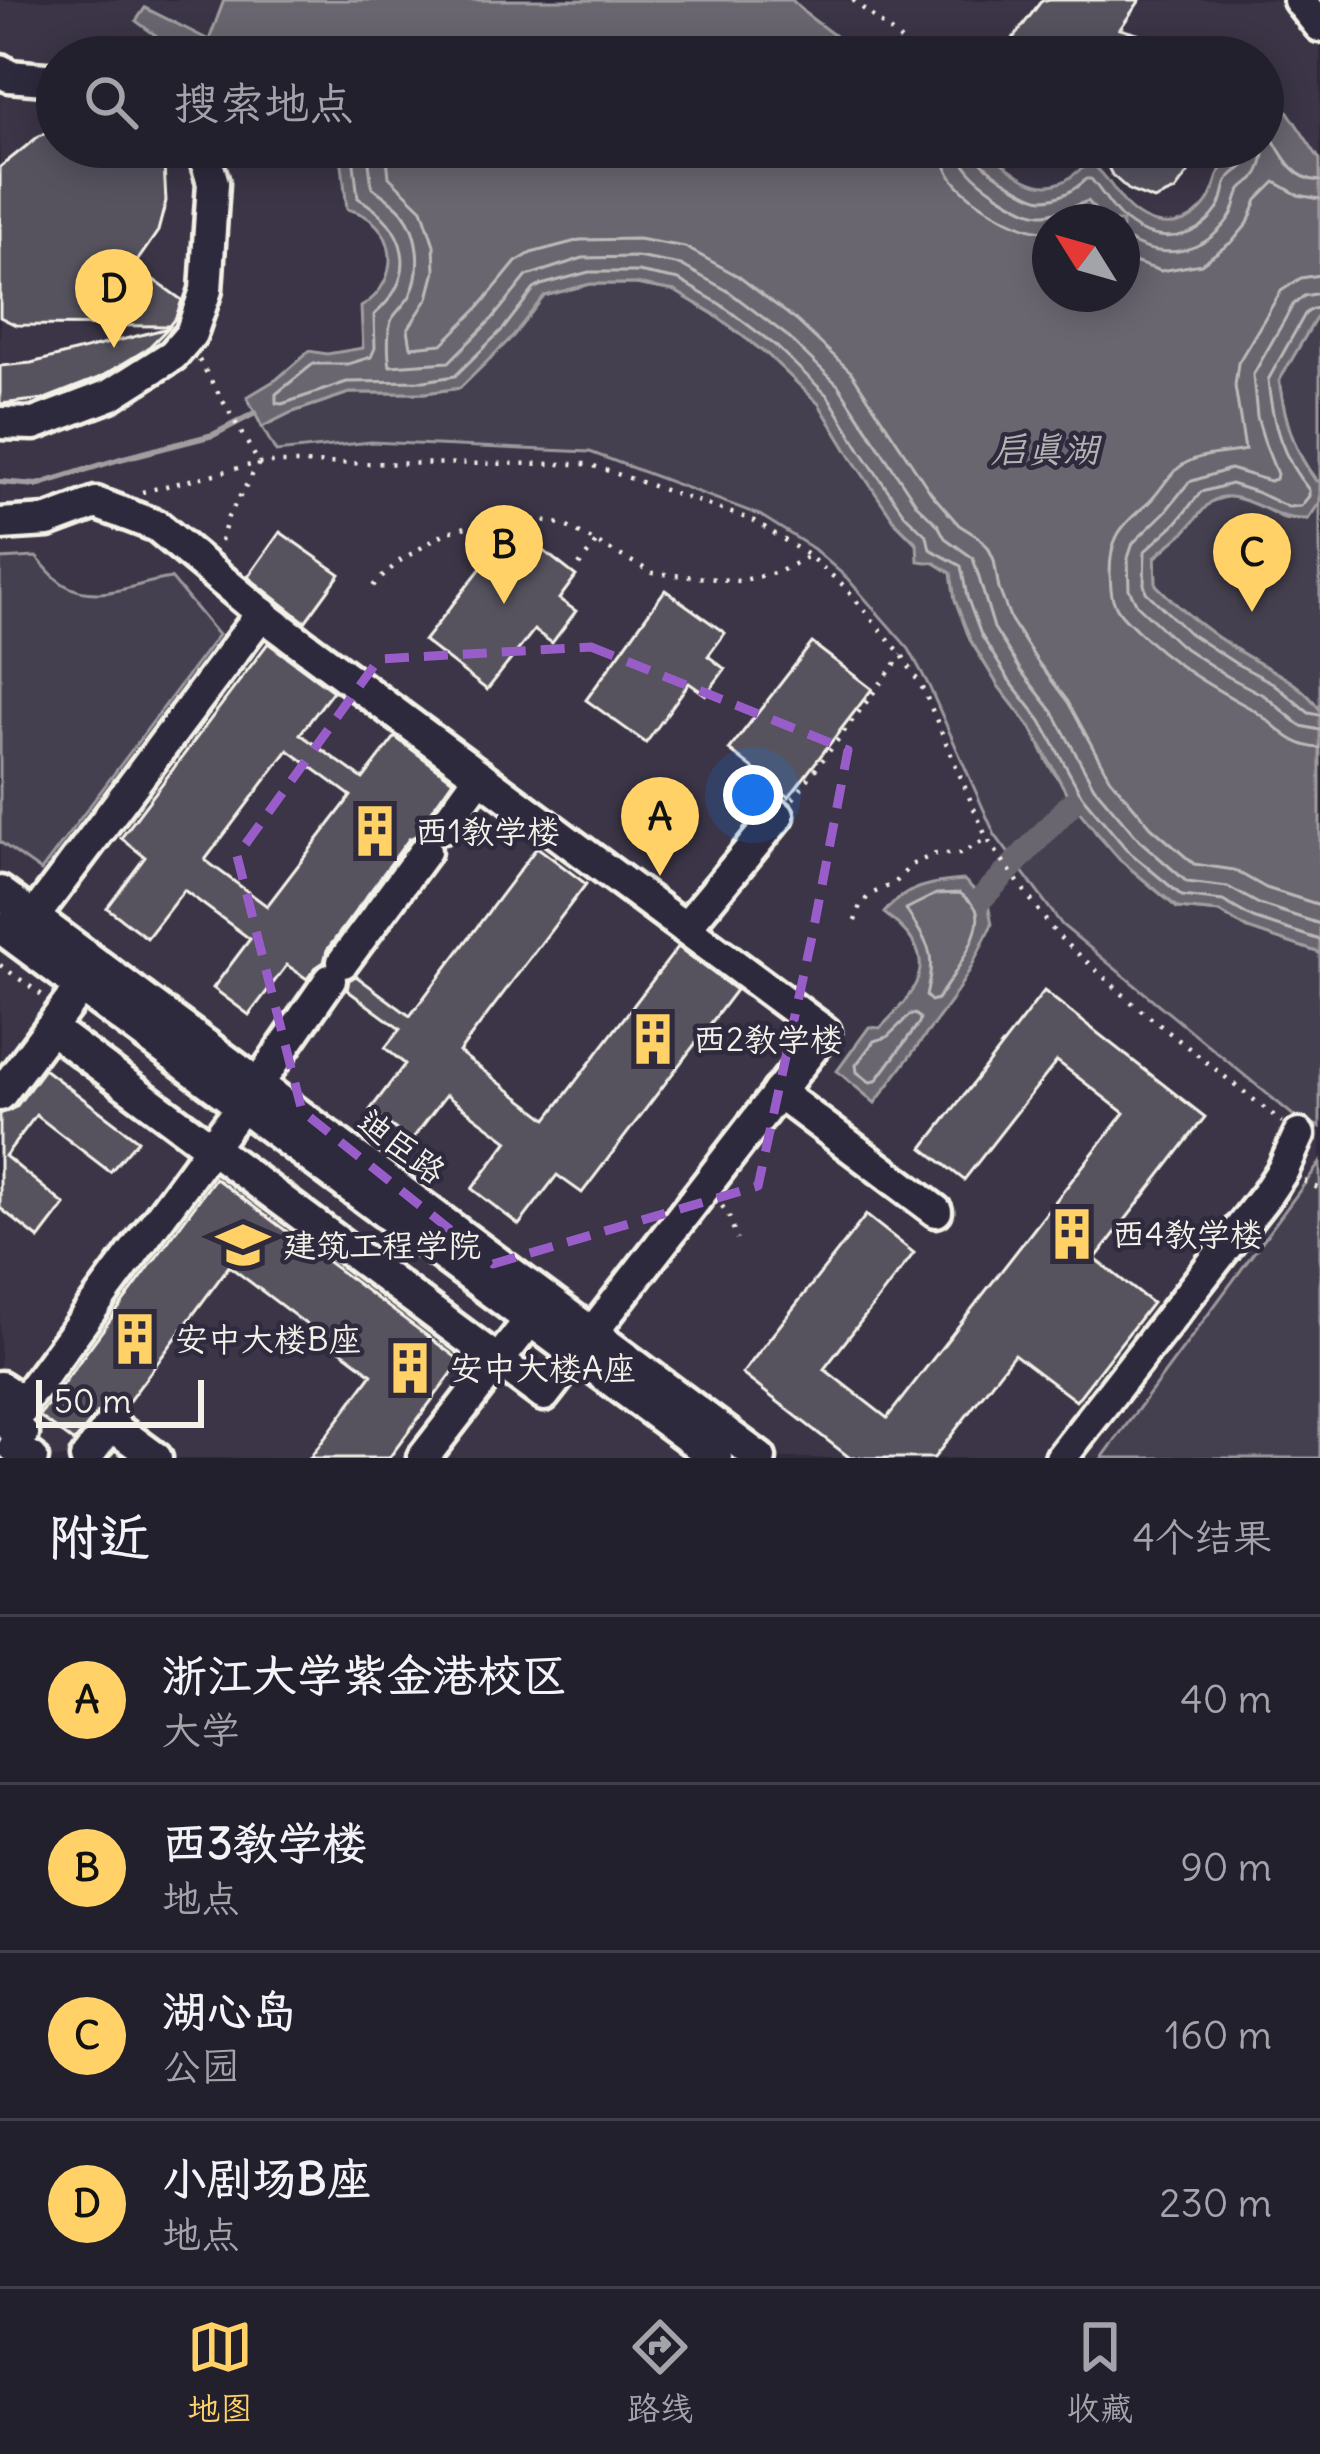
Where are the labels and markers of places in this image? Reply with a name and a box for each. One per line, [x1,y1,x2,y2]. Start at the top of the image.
pin: D [75,249,153,348]
pin: B [465,505,543,604]
pin: C [1213,513,1291,612]
pin: A [621,777,699,876]
building icon: 西1教学楼 [346,802,404,860]
place label: 西1教学楼 [415,810,560,852]
building icon: 西2教学楼 [624,1010,682,1068]
place label: 西2教学楼 [693,1018,843,1060]
building icon: 西4教学楼 [1043,1205,1101,1263]
place label: 西4教学楼 [1112,1213,1263,1255]
school or university icon: 建筑工程学院 [214,1216,272,1274]
place label: 建筑工程学院 [283,1224,481,1266]
building icon: 安中大楼B座 [106,1310,164,1368]
place label: 安中大楼B座 [175,1318,362,1360]
building icon: 安中大楼A座 [381,1339,439,1397]
place label: 安中大楼A座 [450,1347,636,1389]

